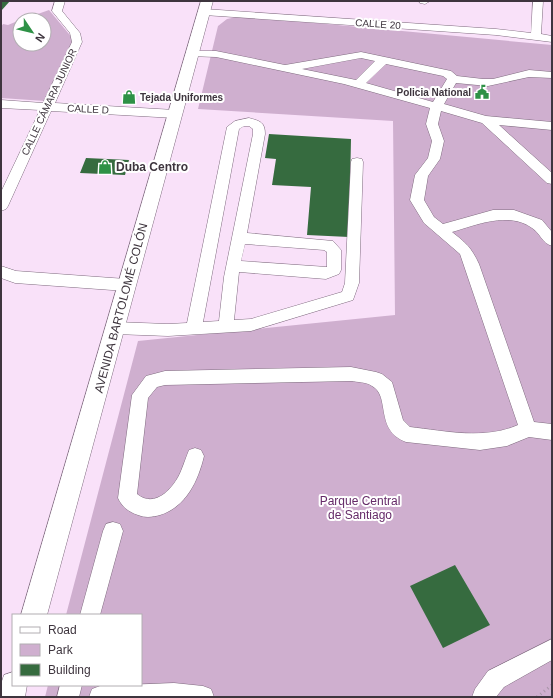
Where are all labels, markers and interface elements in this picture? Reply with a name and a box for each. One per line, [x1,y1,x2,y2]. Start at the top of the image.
north arrow [12,12,52,52]
street label: CALLE 20 [355,17,402,31]
text: N [33,31,47,44]
street label: CALLE CÁMARA JUNIOR [18,46,79,157]
public building icon: Policia National [474,84,490,100]
place label: Policia National [397,87,471,98]
shop icon: Tejada Uniformes [121,89,137,105]
place label: Tejada Uniformes [140,92,224,103]
street label: CALLE D [67,102,109,116]
shop icon: Duba Centro [97,159,113,175]
place label: Duba Centro [116,160,188,174]
street label: AVENIDA BARTOLOMÉ COLÓN [91,221,150,395]
park label: Parque Central de Santiago [320,494,400,522]
legend [12,614,142,686]
text: Road [48,623,77,637]
text: Park [48,643,74,657]
text: Building [48,663,91,677]

